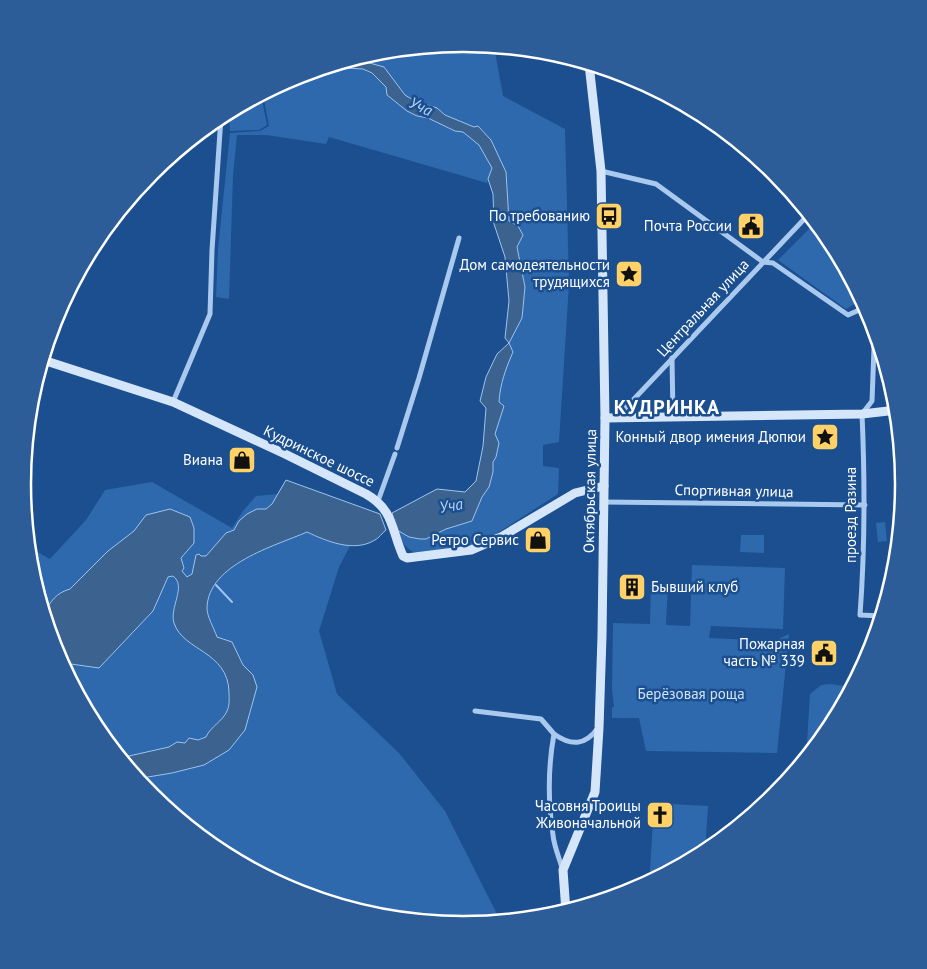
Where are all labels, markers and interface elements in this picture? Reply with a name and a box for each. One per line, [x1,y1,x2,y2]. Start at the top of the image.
water label: Уча [406,92,436,120]
bus stop icon: По требованию [594,201,624,231]
place label: По требованию [489,206,590,225]
public building icon: Почта России [736,211,766,241]
place label: Почта России [644,216,732,235]
place label: Дом самодеятельности трудящихся [460,255,610,291]
street label: Центральная улица [653,255,753,360]
place icon: Дом самодеятельности трудящихся [614,259,644,289]
district label: КУДРИНКА [614,394,720,420]
street label: Кудринское шоссе [260,420,378,491]
place icon: Конный двор имения Дюпюи [810,422,840,452]
place label: Конный двор имения Дюпюи [615,427,806,446]
street label: Октябрьская улица [579,429,600,553]
shop icon: Виана [227,445,257,475]
place label: Виана [183,450,223,469]
street label: проезд Разина [841,467,860,563]
street label: Спортивная улица [674,480,794,501]
water label: Уча [438,493,465,517]
shop icon: Ретро Сервис [523,525,553,555]
place label: Ретро Сервис [431,530,519,549]
building icon: Бывший клуб [617,572,647,602]
place label: Бывший клуб [651,577,738,596]
place label: Пожарная часть № 339 [723,634,805,670]
public building icon: Пожарная часть № 339 [809,638,839,668]
park label: Берёзовая роща [637,684,745,703]
place label: Часовня Троицы Живоначальной [535,796,641,832]
church icon: Часовня Троицы Живоначальной [645,800,675,830]

